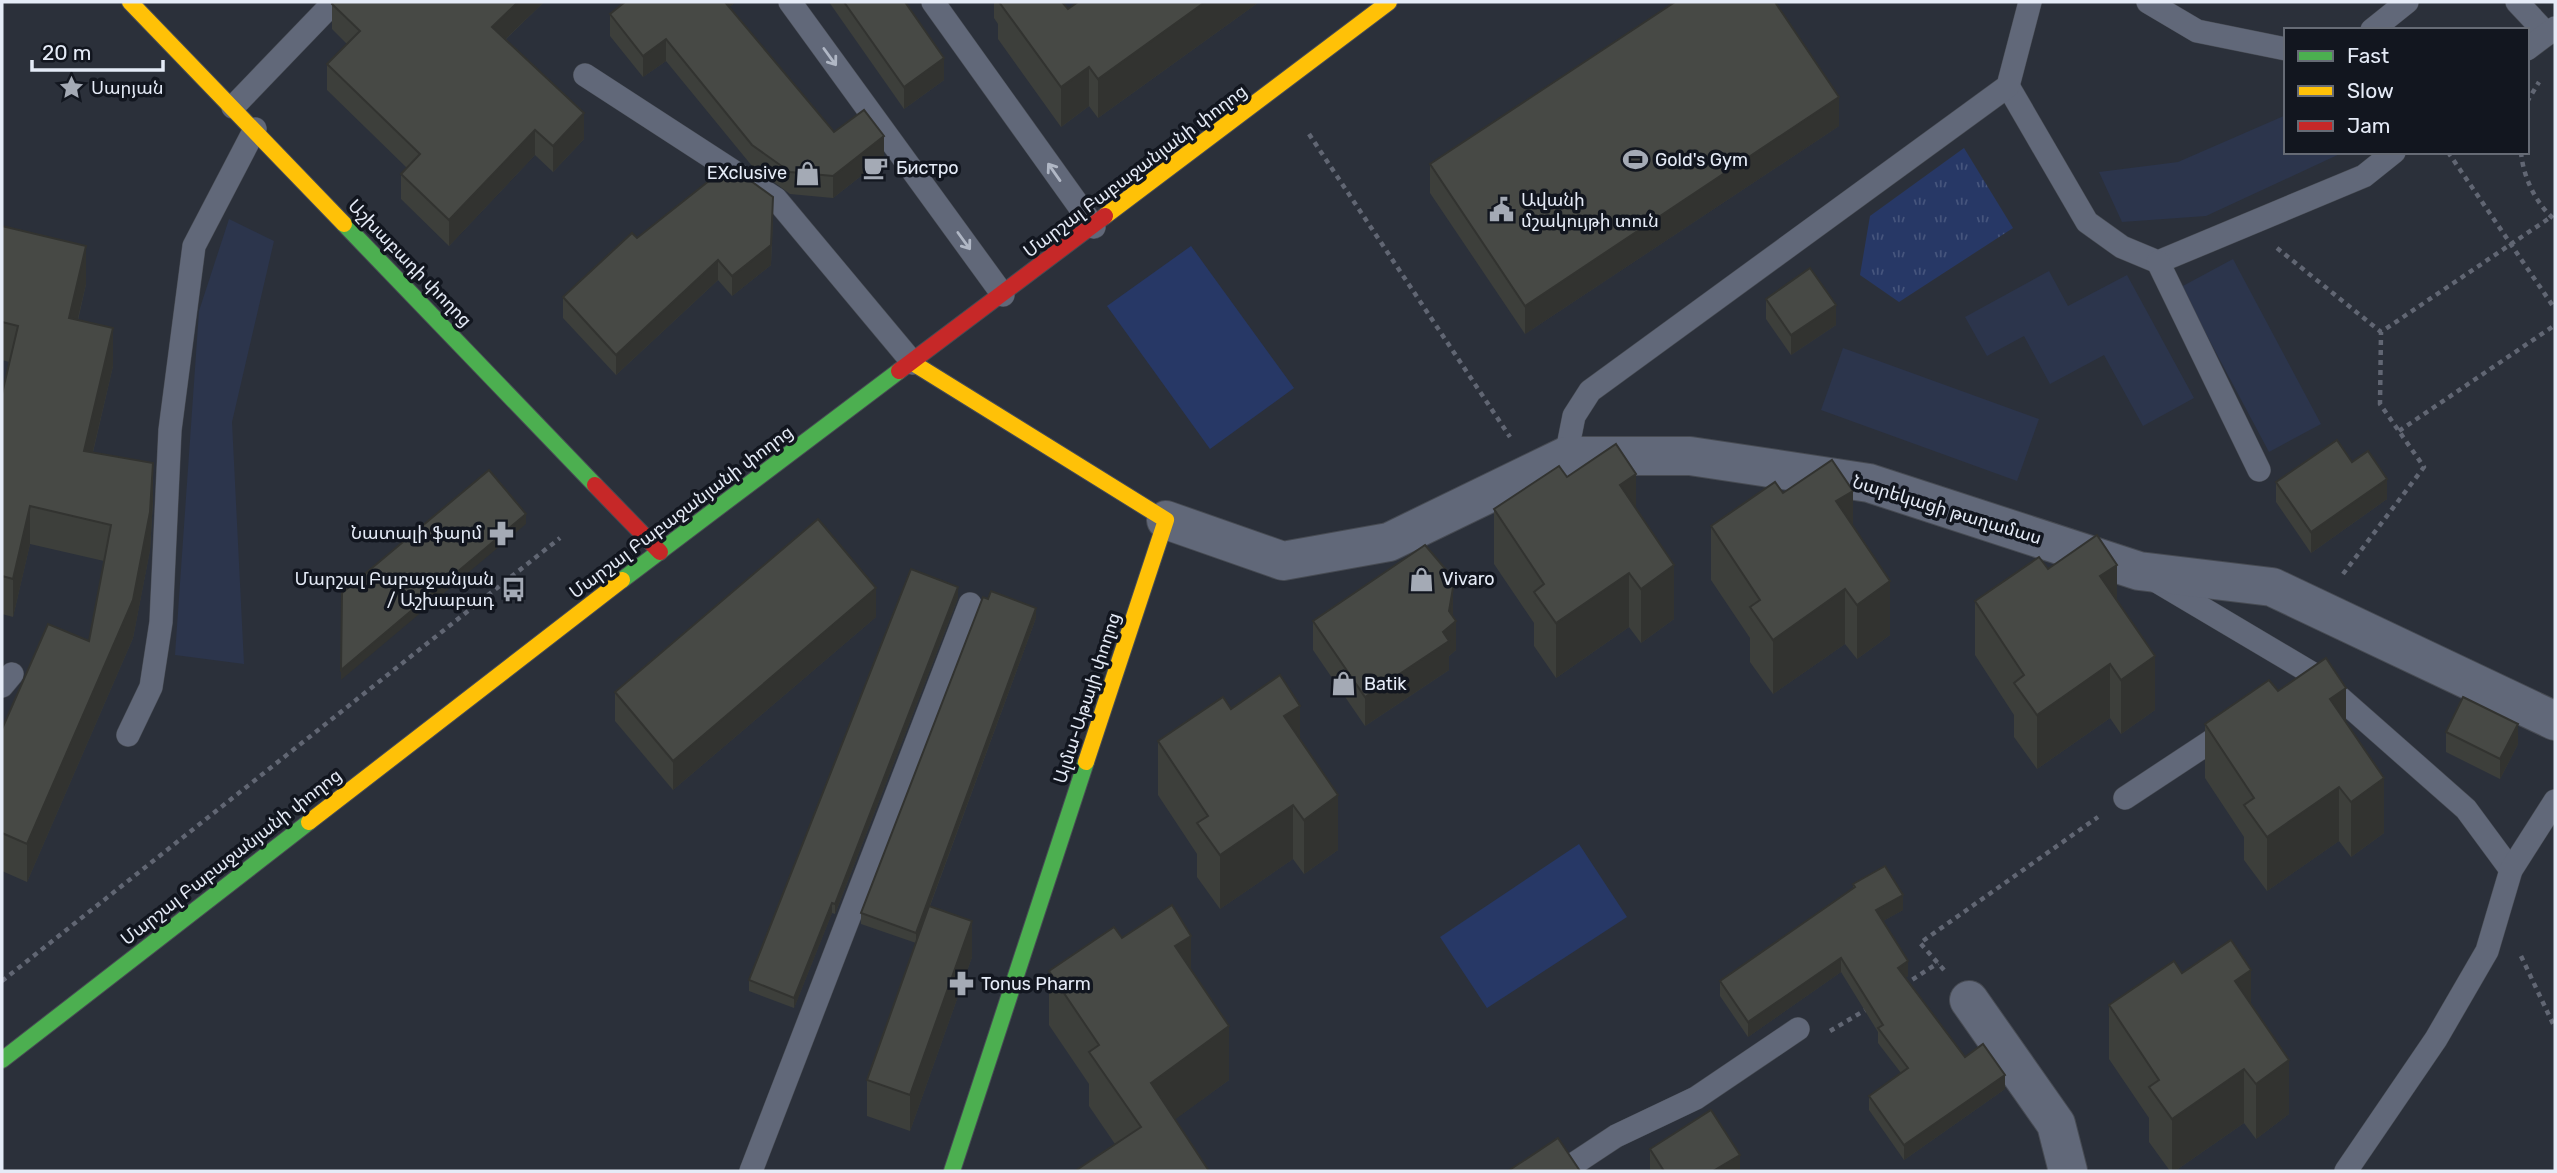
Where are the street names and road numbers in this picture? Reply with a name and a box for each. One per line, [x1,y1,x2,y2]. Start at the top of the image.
street label: Մարշալ Բաբաջանյանի փողոց [1019,80,1251,262]
street label: Աշխաբադի փողոց [344,195,476,331]
street label: Մարշալ Բաբաջանյանի փողոց [565,421,797,603]
street label: Նարեկացի թաղամաս [1850,471,2044,549]
street label: Ալմա-Աթայի փողոց [1049,610,1125,786]
street label: Մարշալ Բաբաջանյանի փողոց [116,764,346,950]

